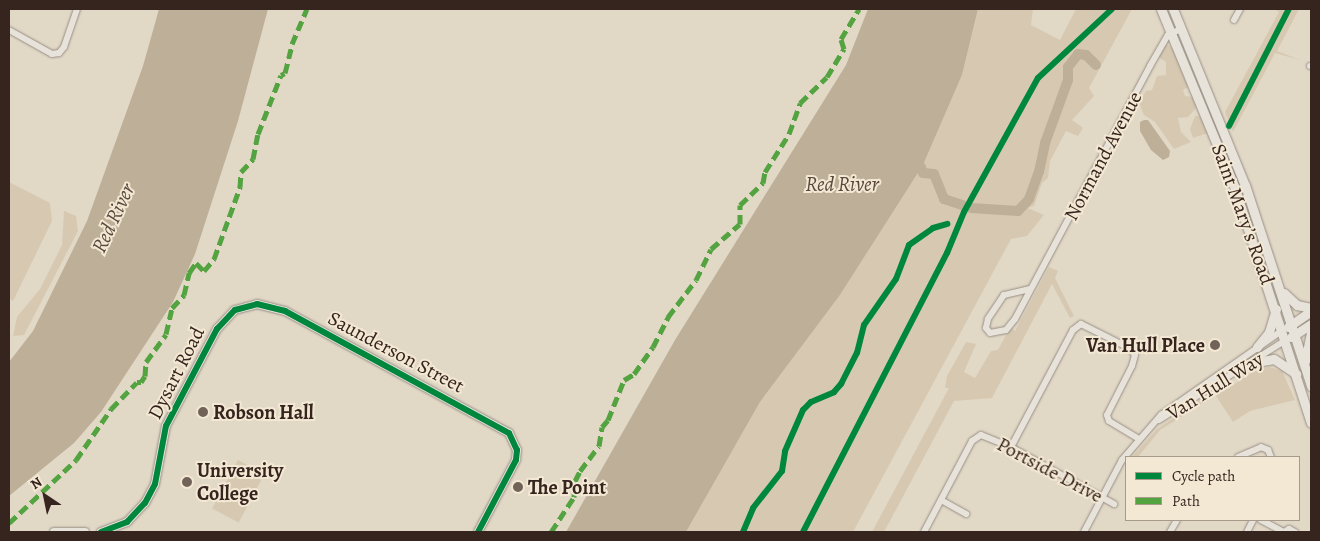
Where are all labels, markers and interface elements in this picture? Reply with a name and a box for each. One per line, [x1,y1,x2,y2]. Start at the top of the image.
street label: Normand Avenue [1059,87,1147,225]
street label: Saint Mary’s Road [1206,140,1280,288]
water label: Red River [805,171,879,197]
water label: Red River [86,179,140,257]
street label: Saunderson Street [324,306,468,398]
street label: Dysart Road [143,323,209,423]
place label: Van Hull Place [1086,333,1205,357]
marker: Van Hull Place [1209,339,1221,351]
street label: Van Hull Way [1162,347,1268,425]
place label: Robson Hall [213,400,314,424]
marker: Robson Hall [197,406,209,418]
street label: Portside Drive [993,432,1107,508]
legend [1125,456,1300,521]
place label: University College [197,459,283,506]
text: Cycle path [1172,466,1235,486]
north arrow [20,471,70,521]
text: N [27,472,46,494]
place label: The Point [528,475,606,499]
marker: University College [181,476,193,488]
marker: The Point [512,481,524,493]
text: Path [1172,491,1200,511]

